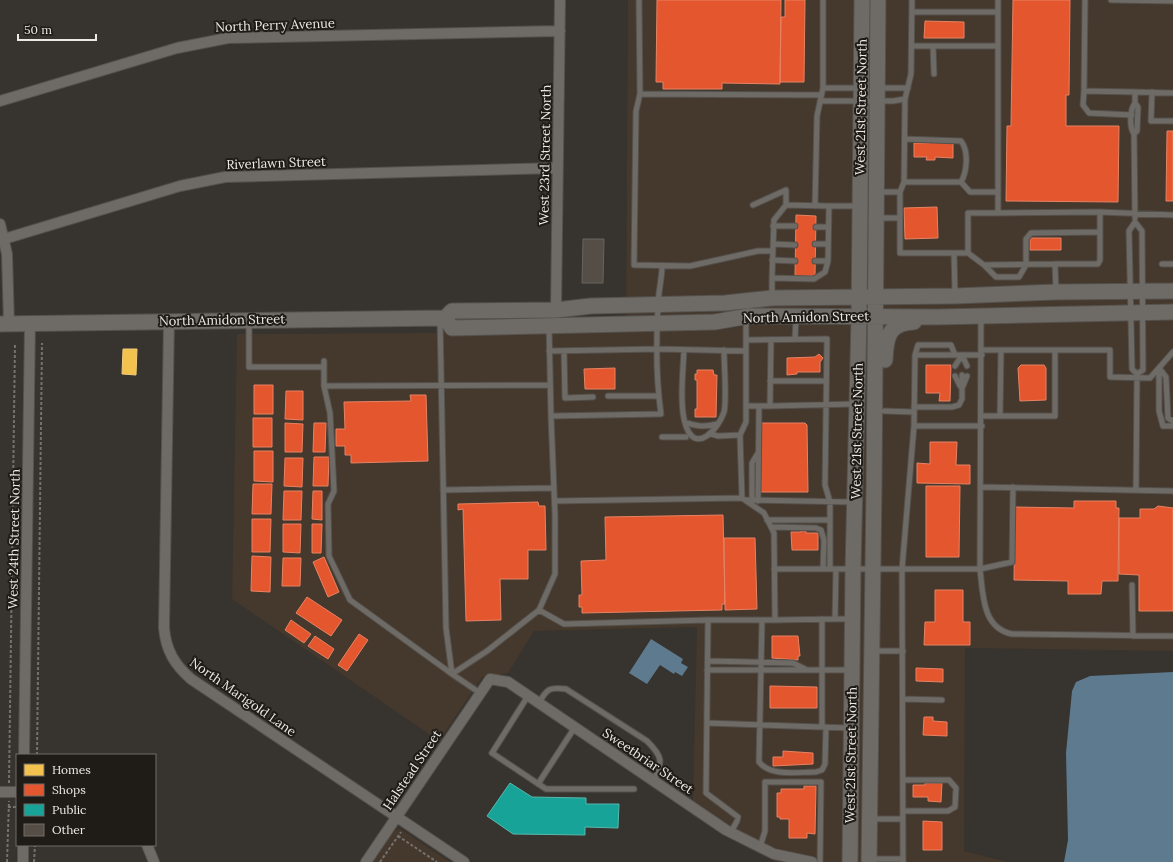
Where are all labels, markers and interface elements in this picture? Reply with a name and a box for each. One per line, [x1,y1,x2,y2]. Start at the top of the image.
street label: North Perry Avenue [215,14,335,36]
scale bar [18,16,96,42]
text: 50 m [24,22,52,37]
street label: West 21st Street North [851,38,871,175]
street label: West 23rd Street North [535,84,555,226]
street label: Riverlawn Street [226,153,326,173]
street label: North Amidon Street [743,307,869,327]
street label: North Amidon Street [159,310,285,330]
street label: West 21st Street North [847,362,867,499]
street label: West 24th Street North [4,469,24,609]
street label: North Marigold Lane [186,654,300,740]
street label: West 21st Street North [841,686,861,823]
street label: Sweetbriar Street [599,724,697,798]
street label: Halstead Street [379,727,445,813]
legend [16,754,156,846]
text: Homes [52,762,91,777]
text: Shops [52,782,86,797]
text: Public [52,802,86,817]
text: Other [52,822,86,837]

